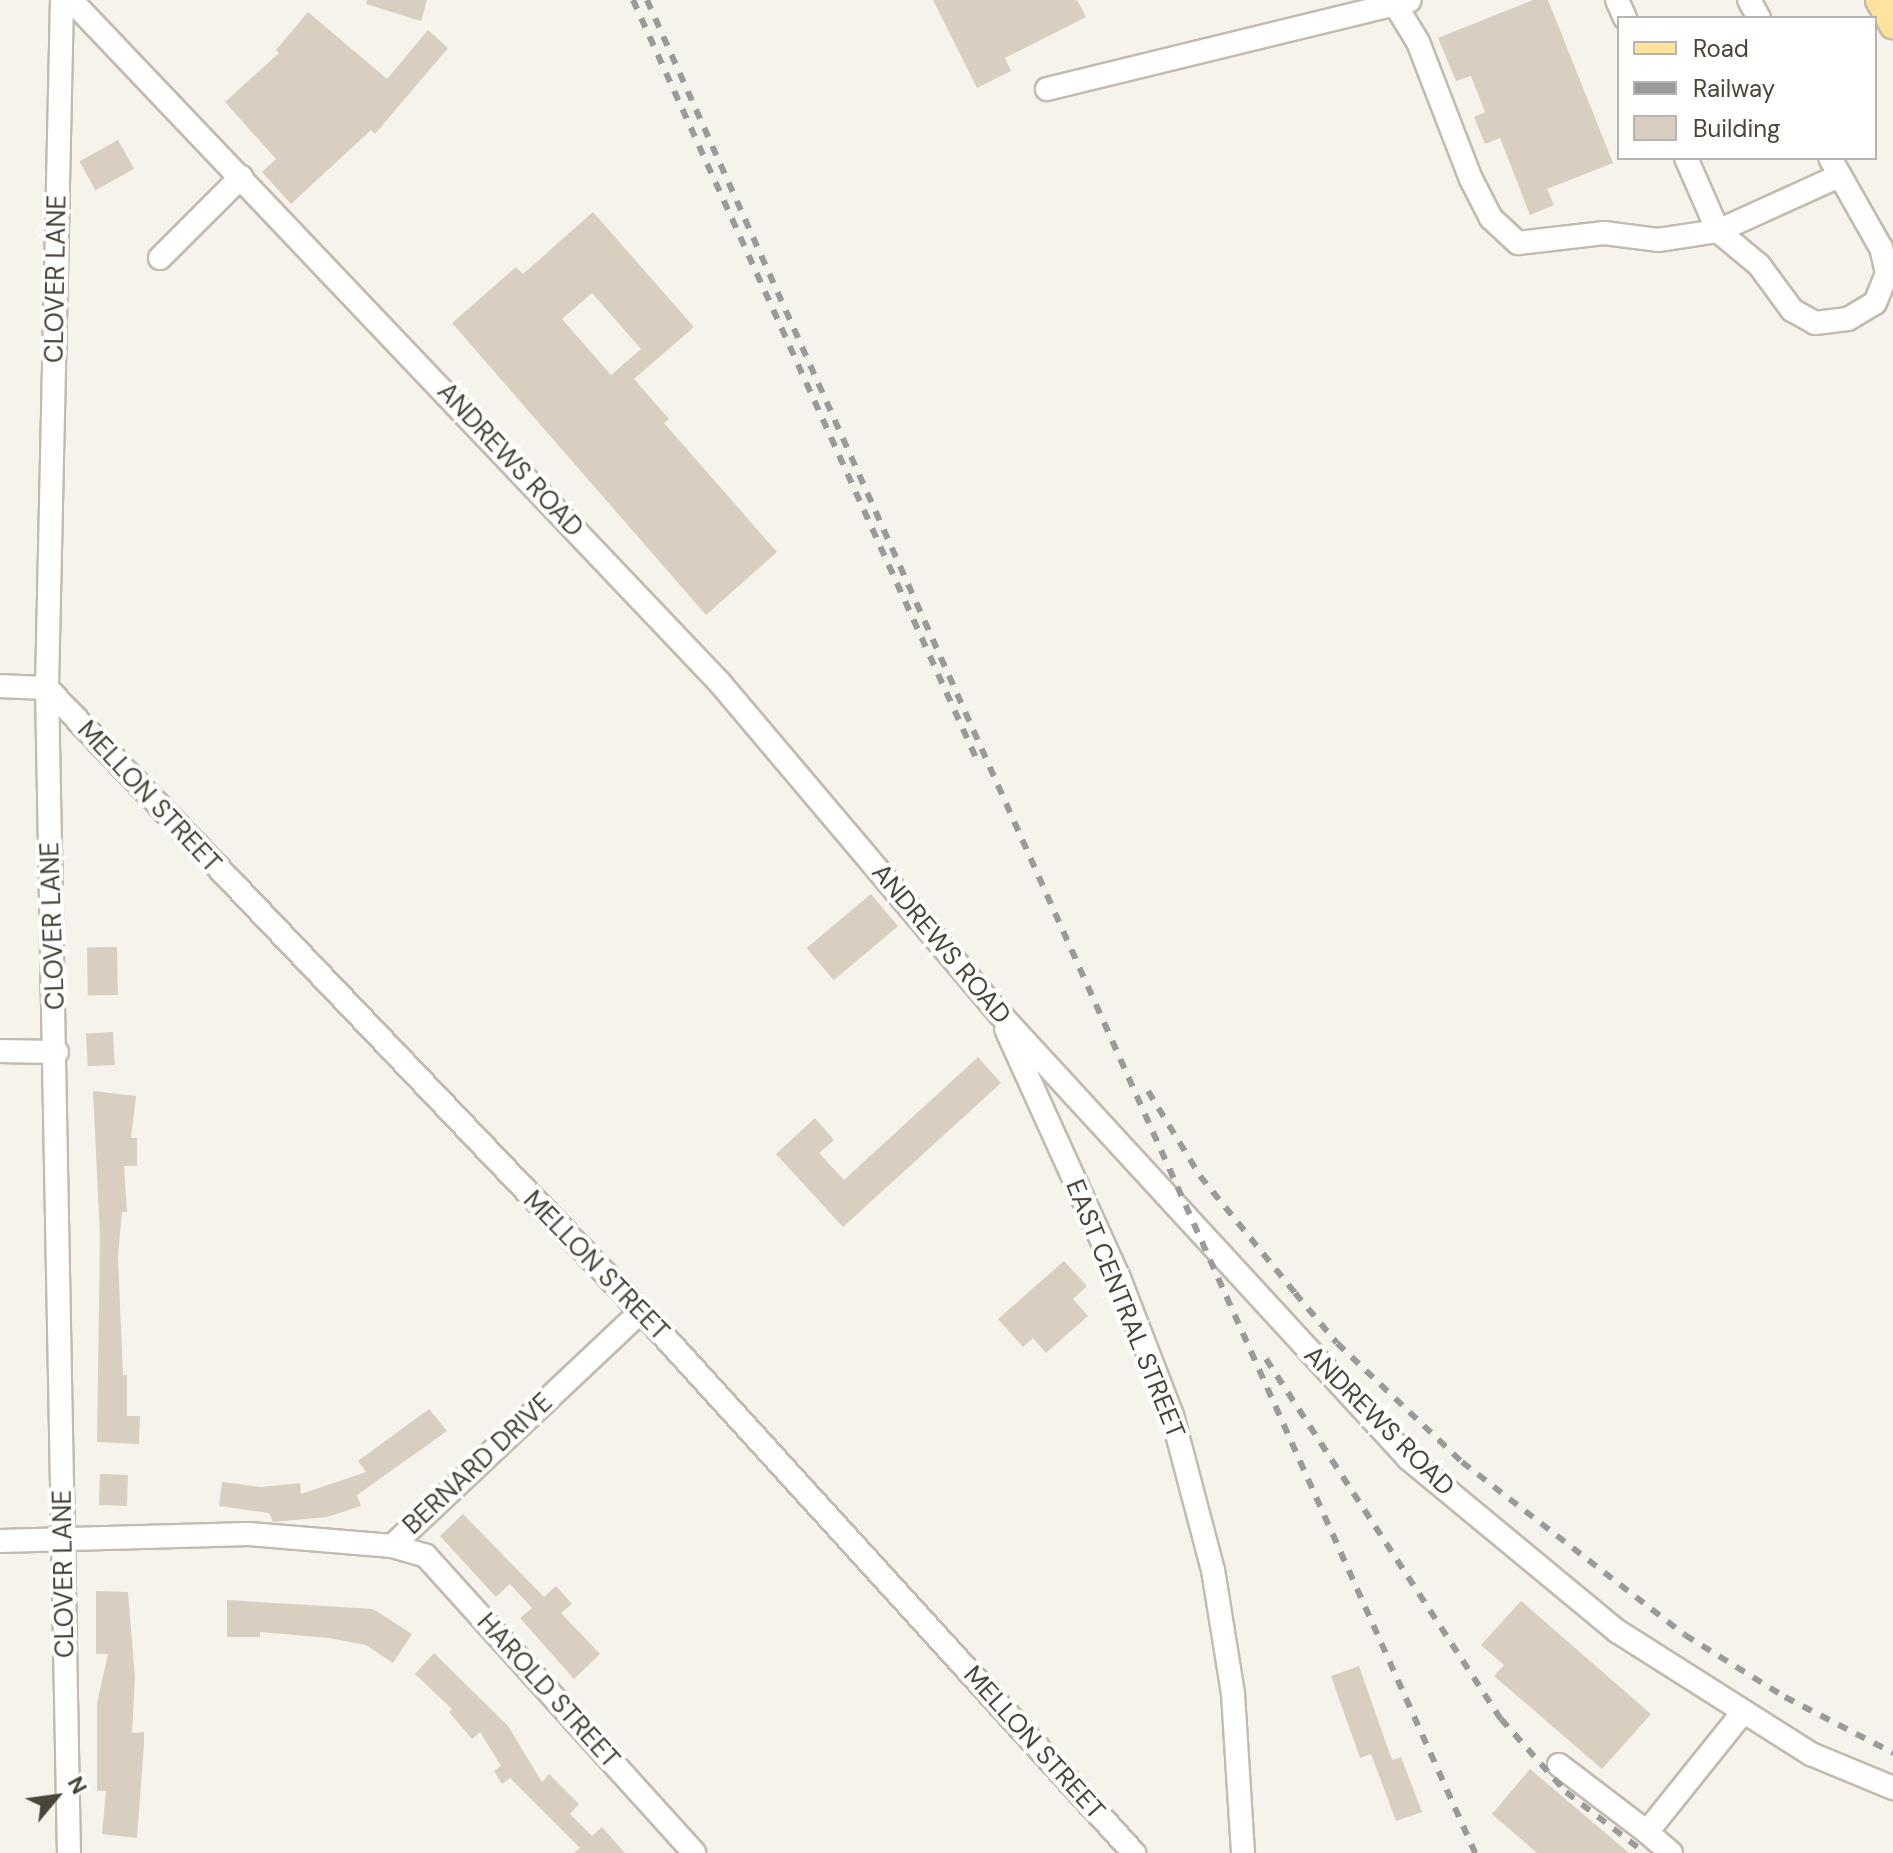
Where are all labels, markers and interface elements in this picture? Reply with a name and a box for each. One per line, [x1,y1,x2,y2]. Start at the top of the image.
legend [1617,16,1877,160]
text: Road [1693,33,1749,64]
text: Railway [1693,73,1775,104]
text: Building [1693,113,1780,144]
street label: CLOVER LANE [39,195,73,363]
street label: ANDREWS ROAD [431,376,589,544]
street label: MELLON STREET [71,715,227,879]
street label: CLOVER LANE [34,841,72,1011]
street label: ANDREWS ROAD [865,858,1017,1030]
street label: EAST CENTRAL STREET [1059,1175,1191,1443]
street label: MELLON STREET [517,1185,675,1347]
street label: ANDREWS ROAD [1297,1339,1461,1503]
street label: BERNARD DRIVE [397,1387,559,1541]
street label: CLOVER LANE [47,1490,81,1658]
street label: HAROLD STREET [470,1607,626,1775]
street label: MELLON STREET [957,1660,1111,1826]
north arrow [16,1757,96,1837]
text: N [61,1771,94,1799]

